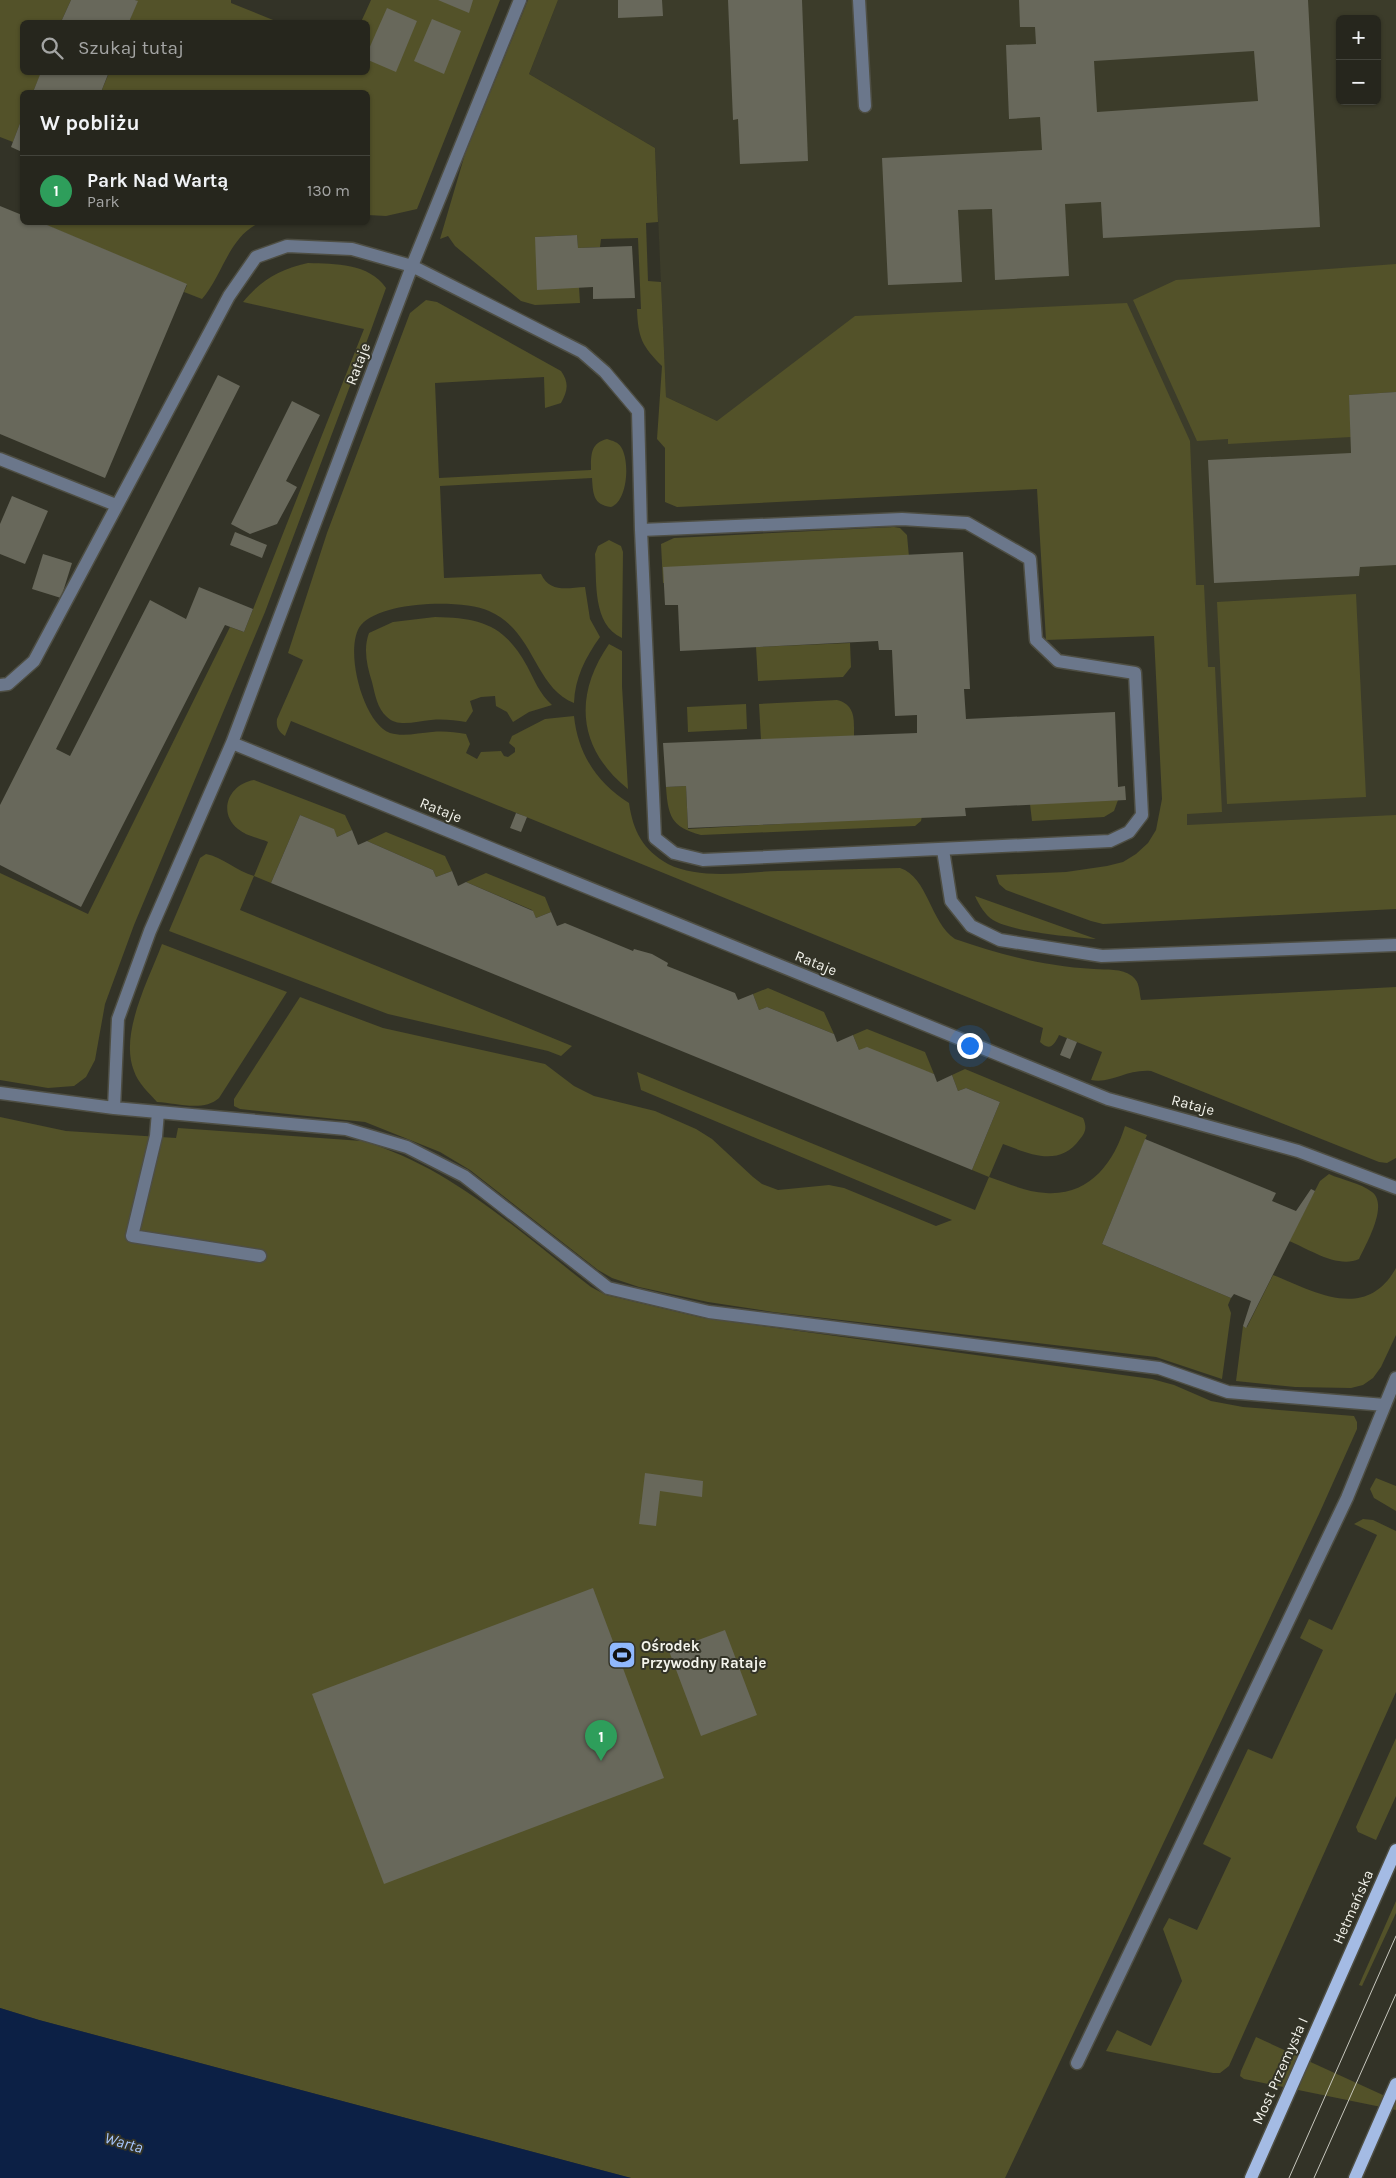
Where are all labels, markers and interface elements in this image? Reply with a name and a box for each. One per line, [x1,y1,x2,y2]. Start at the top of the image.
map controls [1336,15,1381,105]
button: + [1336,15,1381,60]
search box [20,20,370,75]
icon: search [38,34,66,62]
text: Szukaj tutaj [78,37,184,59]
button: − [1336,60,1381,105]
text: W pobliżu [40,111,140,135]
text: Park Nad Wartą [87,170,228,192]
text: 1 [53,181,59,200]
text: 130 m [307,181,350,200]
text: Park [87,192,119,211]
street label: Rataje [342,340,374,388]
street label: Rataje [417,793,465,827]
street label: Rataje [792,946,840,980]
your location [957,1033,983,1059]
street label: Rataje [1170,1091,1216,1119]
place label: Ośrodek Przywodny Rataje [641,1637,766,1672]
sports icon: Ośrodek Przywodny Rataje [607,1640,637,1670]
pin: 1 [585,1720,617,1761]
street label: Hetmańska [1329,1867,1377,1947]
street label: Most Przemysła I [1248,2015,1312,2127]
water label: Warta [102,2128,145,2157]

